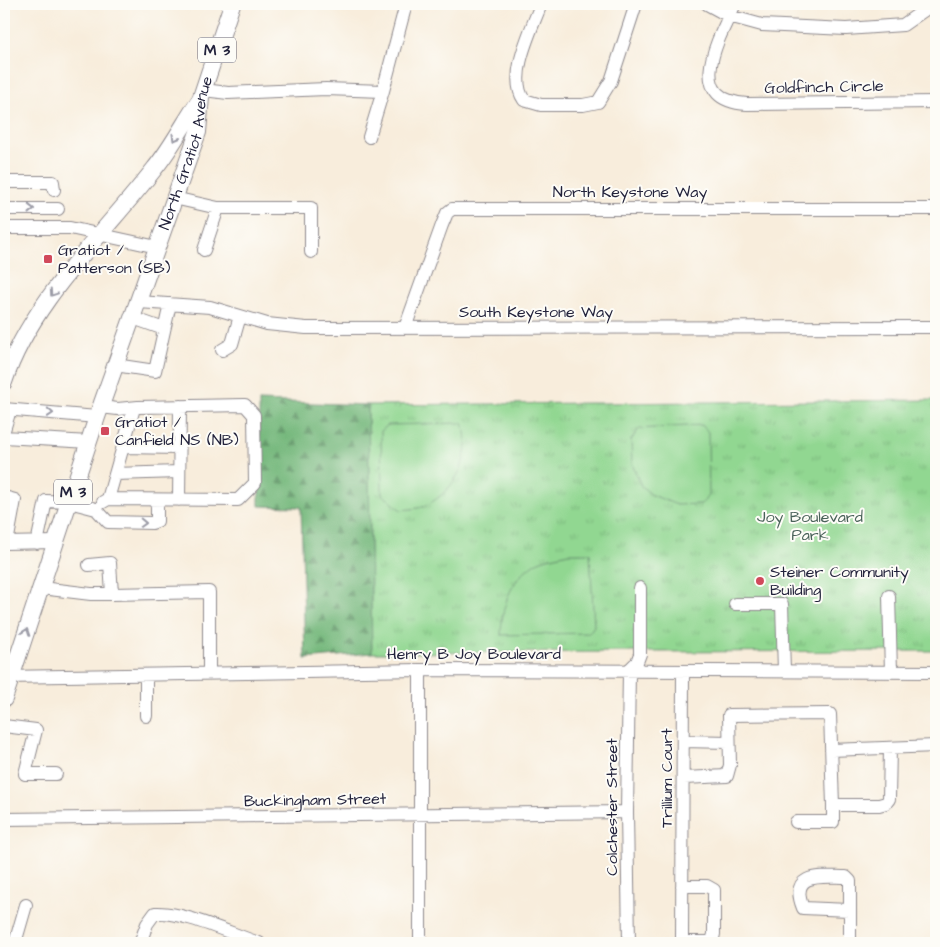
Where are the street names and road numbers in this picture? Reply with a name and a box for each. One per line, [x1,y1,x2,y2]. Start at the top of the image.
road number: M 3 [198,38,236,62]
street label: North Gratiot Avenue [153,73,218,233]
street label: Goldfinch Circle [764,75,884,99]
street label: North Keystone Way [553,181,707,204]
street label: South Keystone Way [459,301,613,324]
road number: M 3 [54,480,92,504]
street label: Henry B Joy Boulevard [387,643,561,666]
street label: Trillium Court [656,728,678,828]
street label: Colchester Street [601,738,623,876]
street label: Buckingham Street [244,788,387,813]

